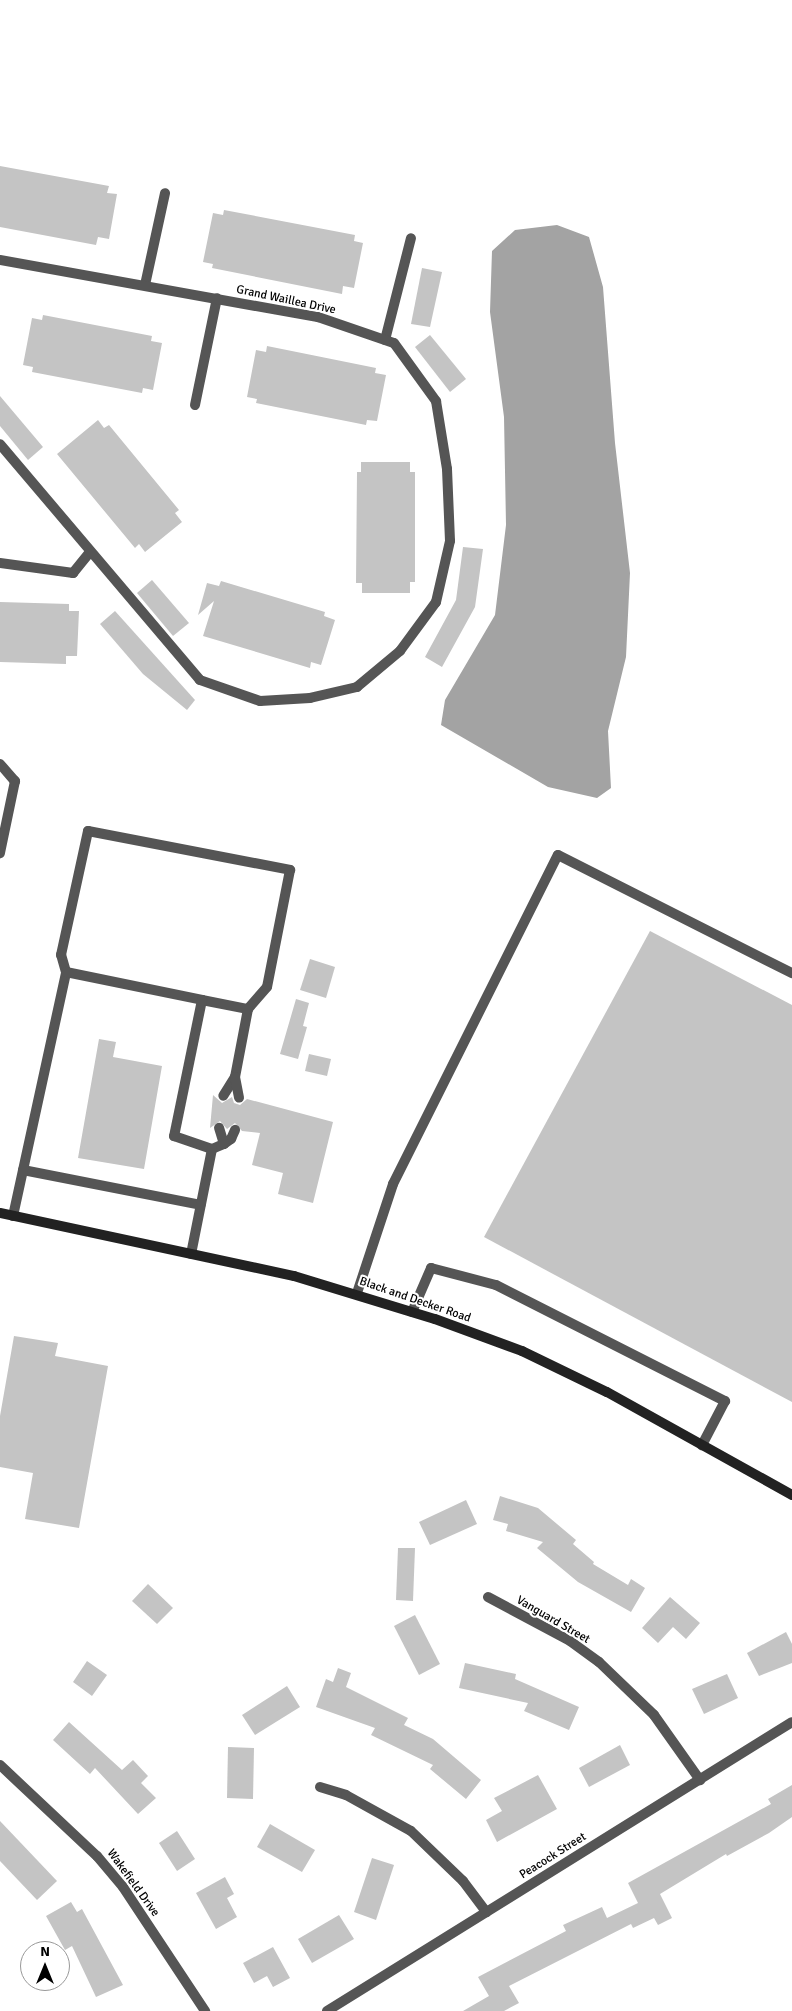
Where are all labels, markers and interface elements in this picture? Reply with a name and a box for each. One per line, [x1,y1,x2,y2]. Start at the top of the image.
street label: Grand Waillea Drive [235,282,337,318]
street label: Black and Decker Road [357,1274,473,1326]
street label: Vanguard Street [514,1593,592,1647]
street label: Peacock Street [517,1830,589,1882]
street label: Wakefield Drive [104,1846,162,1920]
north arrow [20,1941,70,1991]
text: N [40,1943,50,1960]

